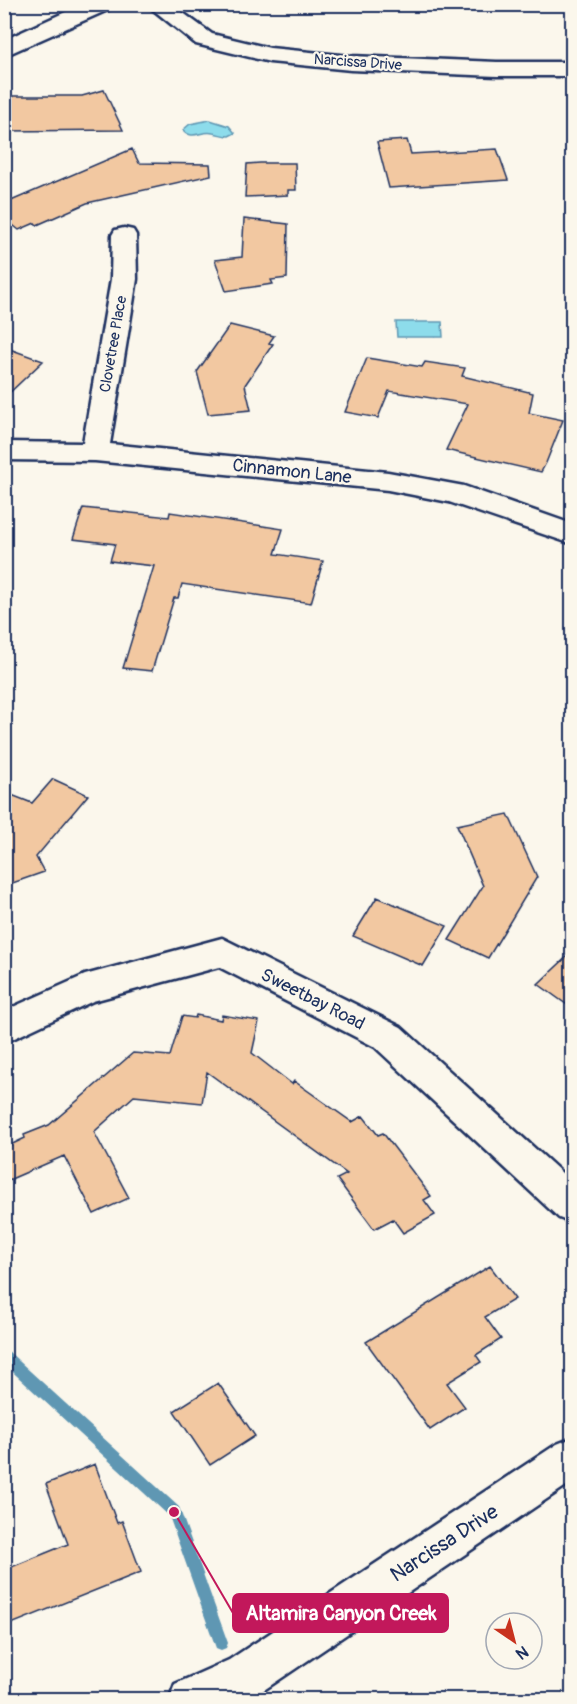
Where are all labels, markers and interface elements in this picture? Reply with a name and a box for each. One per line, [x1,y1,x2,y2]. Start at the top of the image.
street label: Narcissa Drive [313,50,403,75]
street label: Clovetree Place [96,294,131,394]
street label: Cinnamon Lane [231,454,353,489]
street label: Sweetbay Road [257,963,369,1036]
street label: Narcissa Drive [385,1498,504,1588]
callout: Altamira Canyon Creek [233,1594,448,1632]
text: Altamira Canyon Creek [245,1601,437,1626]
north arrow [484,1611,544,1671]
text: N [512,1641,532,1664]

